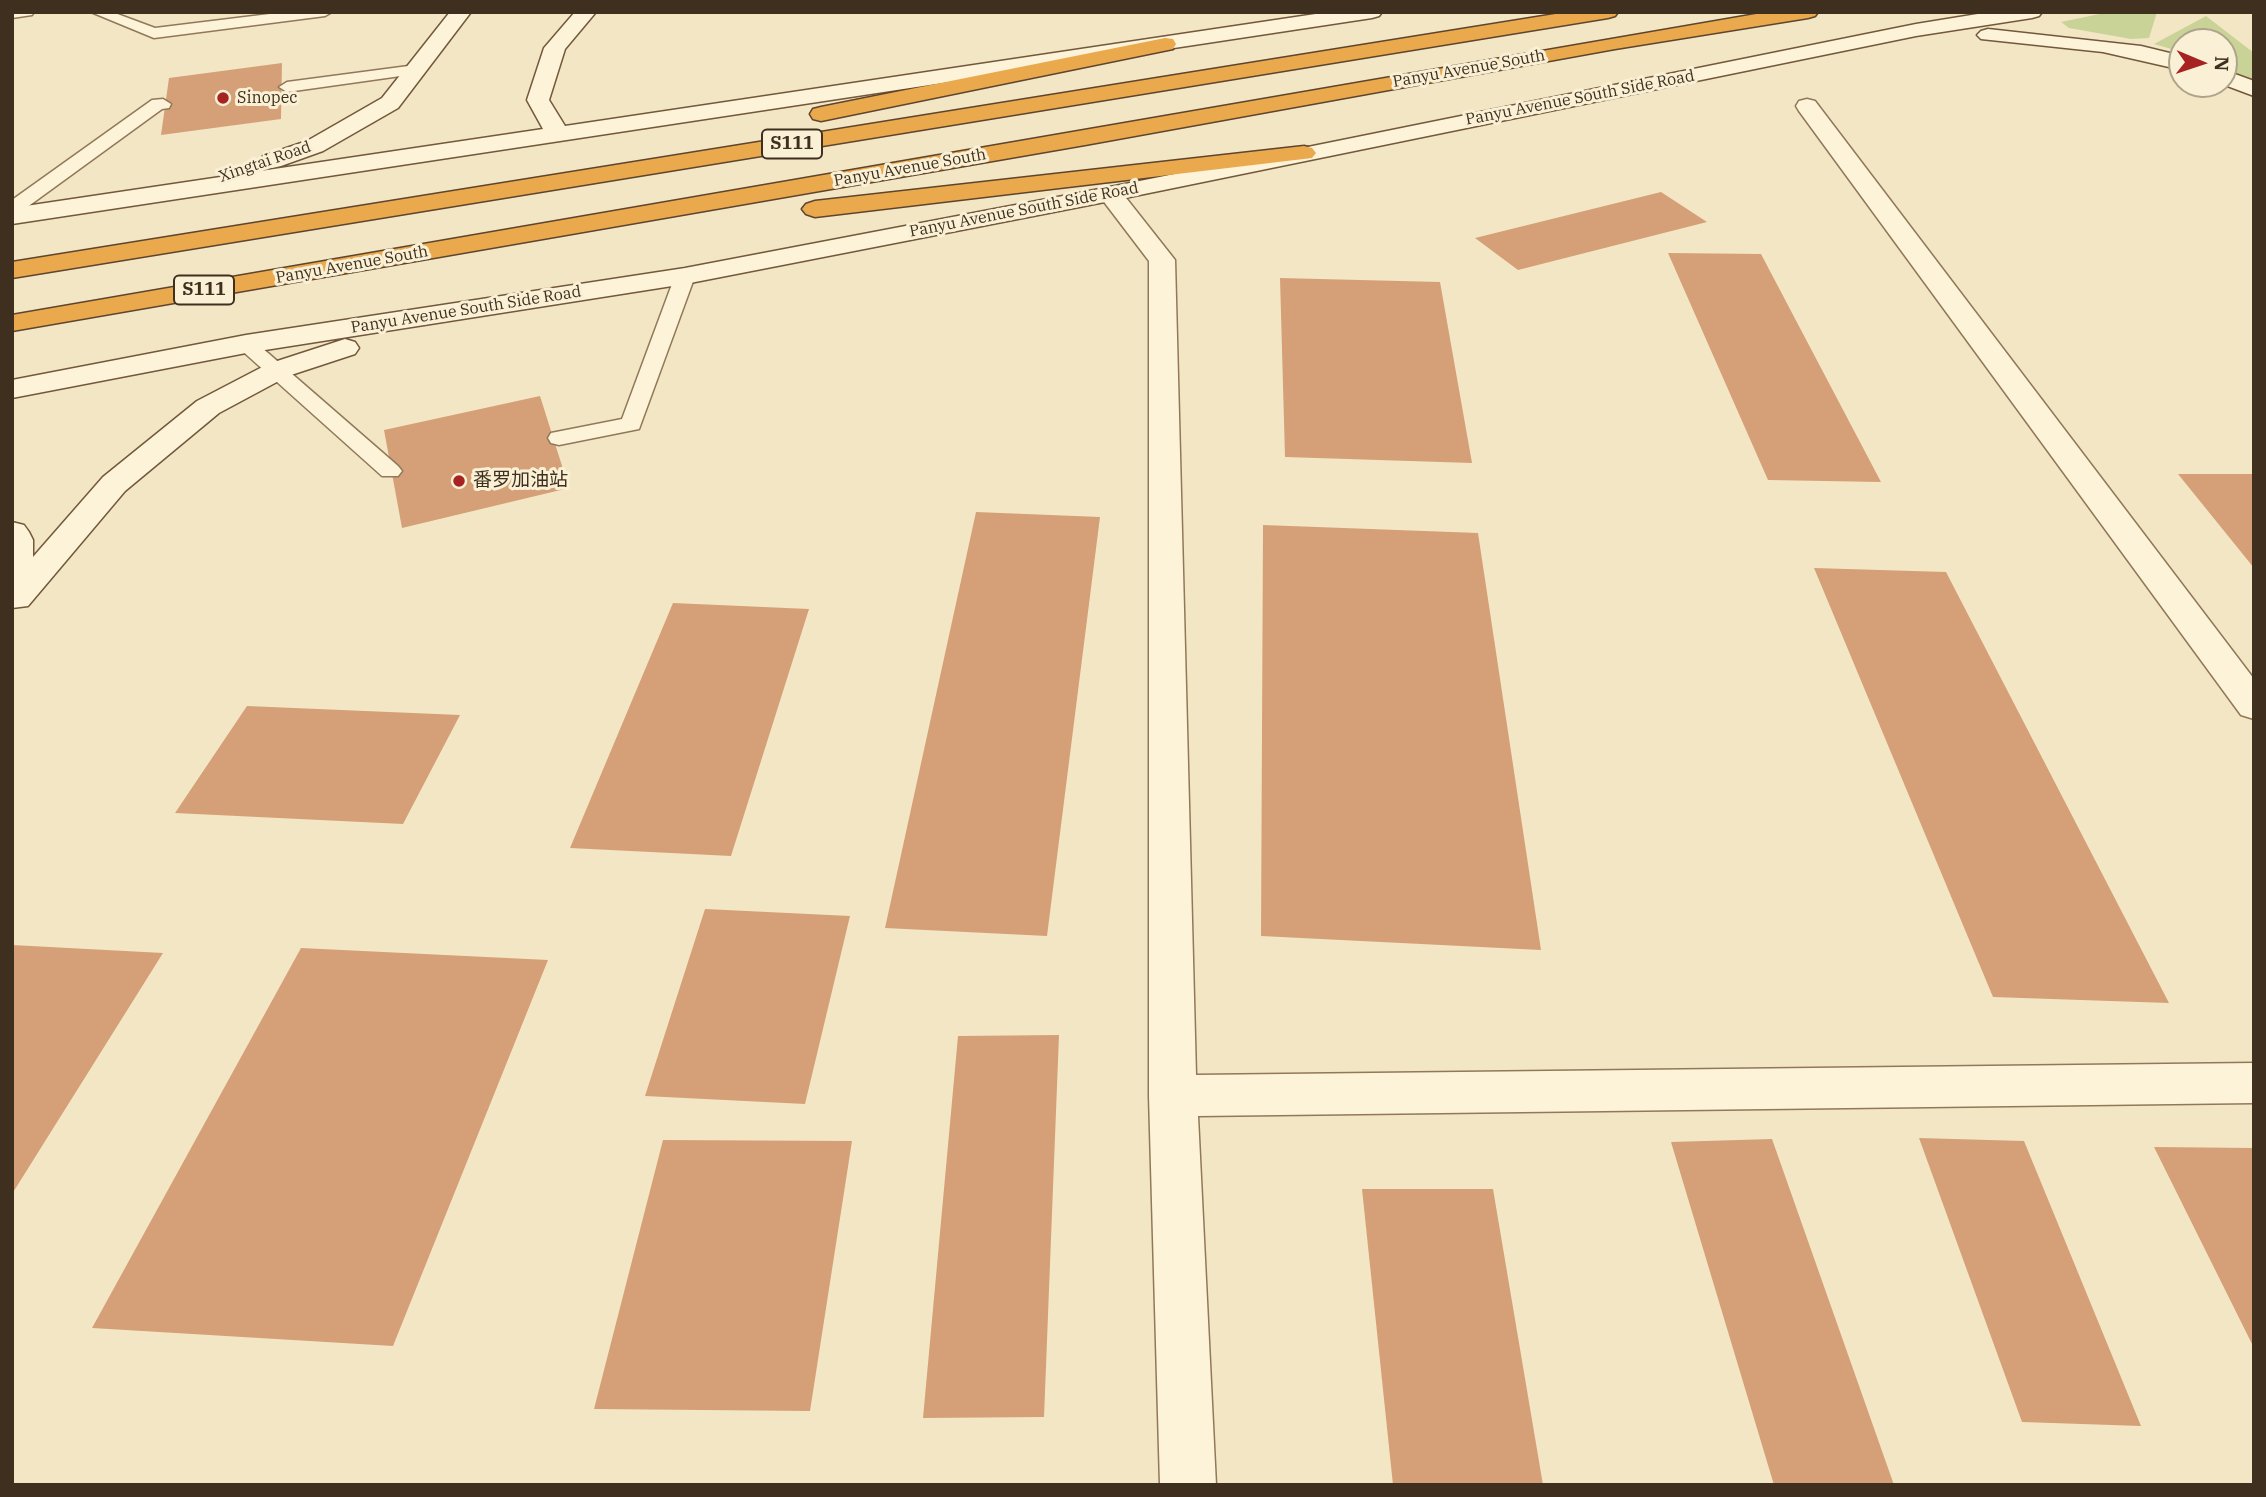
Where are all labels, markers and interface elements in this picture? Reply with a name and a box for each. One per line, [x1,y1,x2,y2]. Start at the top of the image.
north arrow [2168,28,2238,98]
street label: Panyu Avenue South [1391,46,1547,92]
text: N [2210,56,2234,72]
street label: Panyu Avenue South Side Road [1464,66,1696,130]
place label: Sinopec [237,88,297,108]
marker: Sinopec [215,90,231,106]
road number: S111 [762,130,822,159]
street label: Xingtai Road [217,137,313,187]
street label: Panyu Avenue South [832,145,988,191]
street label: Panyu Avenue South Side Road [908,178,1140,242]
street label: Panyu Avenue South [274,242,430,288]
road number: S111 [174,276,234,304]
street label: Panyu Avenue South Side Road [349,282,583,338]
place label: 番罗加油站 [473,470,568,492]
marker: 番罗加油站 [451,473,467,489]

